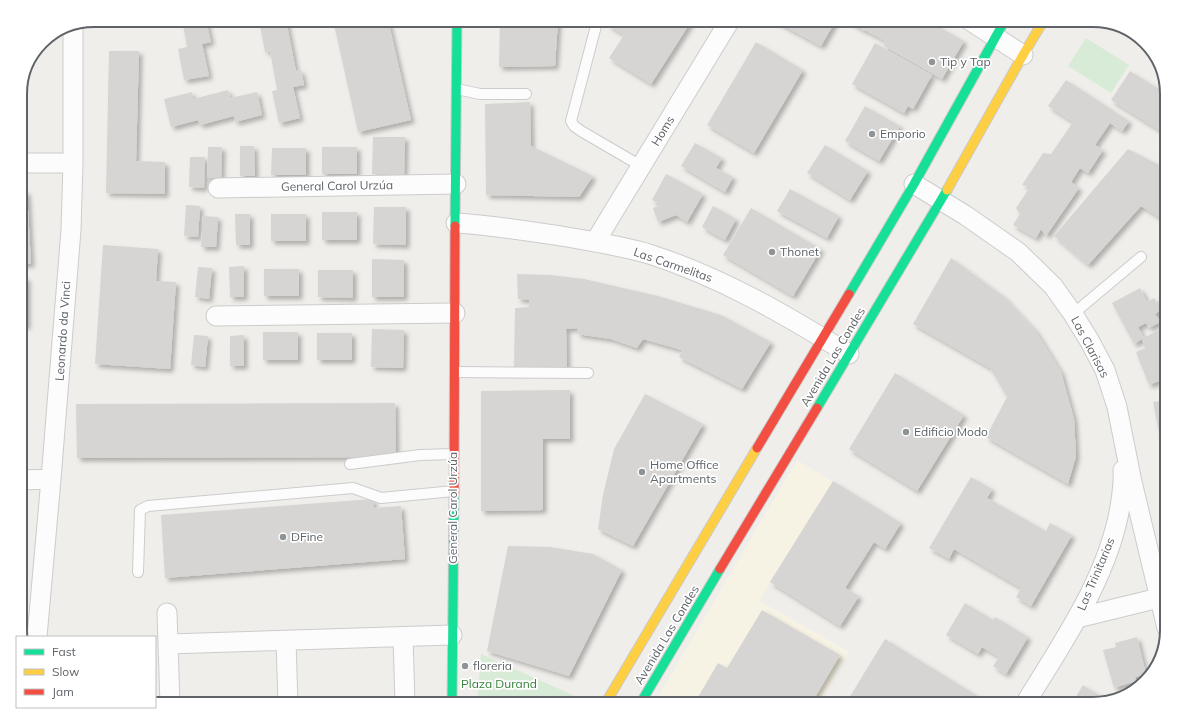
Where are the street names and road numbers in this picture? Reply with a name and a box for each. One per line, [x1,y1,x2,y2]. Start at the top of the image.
street label: Homs [648,113,677,149]
street label: General Carol Urzúa [281,177,393,194]
street label: Las Carmelitas [632,244,715,285]
street label: Leonardo da Vinci [52,280,73,381]
street label: Avenida Las Condes [797,304,868,409]
street label: Las Clarisas [1068,313,1113,380]
street label: General Carol Urzúa [445,452,460,564]
street label: Las Trinitarias [1073,535,1118,613]
street label: Avenida Las Condes [631,582,702,687]

